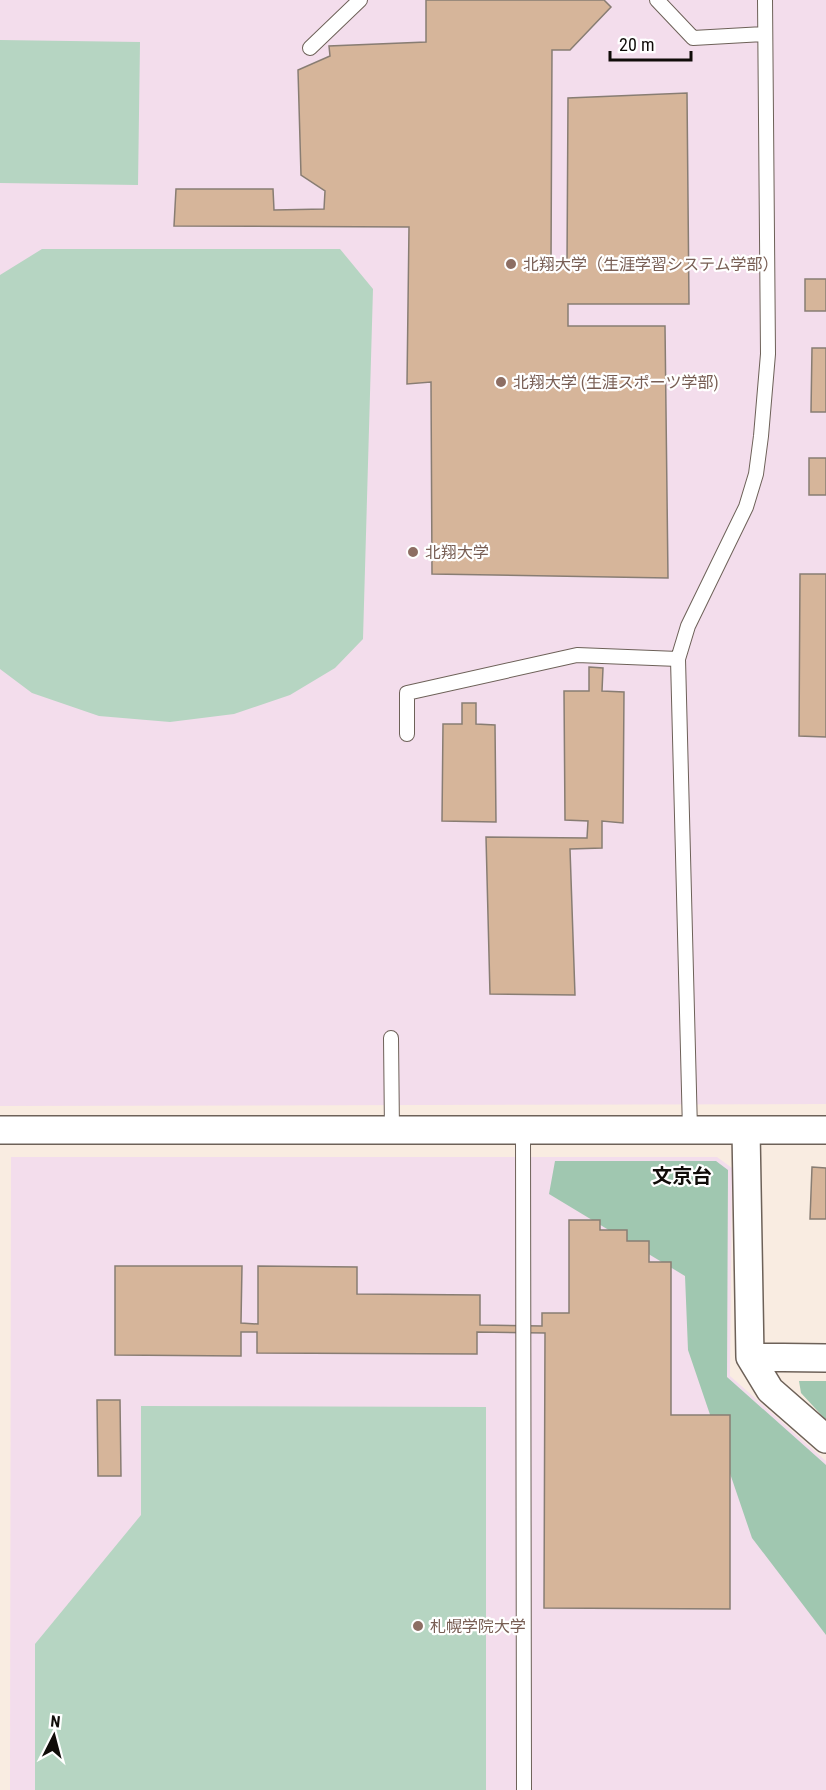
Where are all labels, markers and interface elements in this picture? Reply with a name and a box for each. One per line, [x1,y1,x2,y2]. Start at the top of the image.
scale bar [610,24,691,62]
text: 20 m [619,34,654,55]
place label: 北翔大学（生涯学習システム学部） [523,255,779,274]
marker: 北翔大学（生涯学習システム学部） [504,257,518,271]
place label: 北翔大学 (生涯スポーツ学部) [513,373,718,392]
marker: 北翔大学 (生涯スポーツ学部) [494,375,508,389]
place label: 北翔大学 [425,543,489,562]
marker: 北翔大学 [406,545,420,559]
district label: 文京台 [652,1164,712,1188]
place label: 札幌学院大学 [430,1617,526,1636]
marker: 札幌学院大学 [411,1619,425,1633]
north arrow [24,1706,84,1766]
text: N [50,1712,61,1732]

